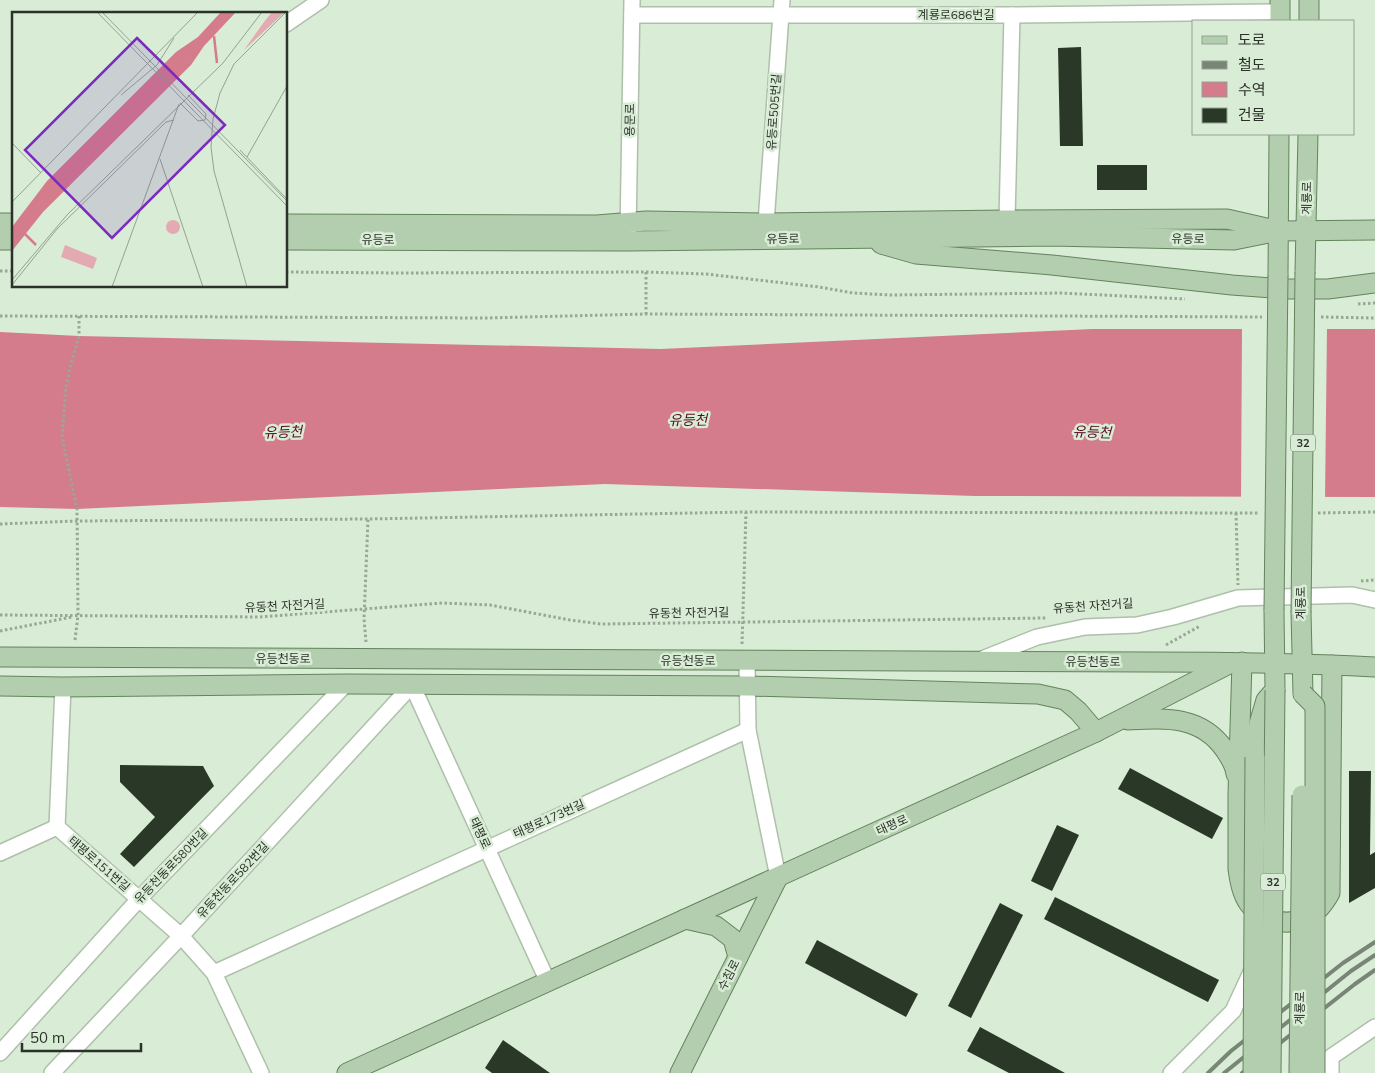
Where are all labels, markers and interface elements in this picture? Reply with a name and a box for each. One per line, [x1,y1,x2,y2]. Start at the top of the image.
street label: 계룡로686번길 [918,7,994,22]
inset map [12,12,288,288]
legend [1192,20,1355,135]
text: 도로 [1238,30,1266,49]
text: 철도 [1238,55,1266,74]
street label: 유등로505번길 [763,73,784,151]
text: 수역 [1238,80,1266,99]
street label: 용문로 [622,103,637,137]
text: 건물 [1238,105,1266,124]
street label: 계룡로 [1299,181,1314,215]
street label: 유등로 [766,231,800,246]
street label: 유등로 [1171,231,1205,246]
street label: 유등로 [361,232,395,247]
water label: 유등천 [669,411,709,429]
water label: 유등천 [263,422,304,442]
water label: 유등천 [1072,422,1113,442]
road number: 32 [1290,434,1316,452]
street label: 계룡로 [1293,586,1308,620]
street label: 유동천 자전거길 [1052,595,1134,616]
street label: 유동천 자전거길 [244,596,326,615]
street label: 유동천 자전거길 [649,604,729,621]
street label: 유등천동로 [255,651,311,666]
street label: 유등천동로 [660,653,716,668]
street label: 유등천동로 [1065,654,1121,669]
street label: 태평로173번길 [511,796,587,841]
street label: 태평로 [874,811,910,838]
street label: 태평로 [467,815,494,851]
street label: 유등천동로580번길 [131,825,210,906]
street label: 태평로151번길 [65,833,133,894]
street label: 유등천동로582번길 [193,838,272,921]
road number: 32 [1260,874,1286,890]
street label: 수침로 [714,957,743,993]
street label: 계룡로 [1292,991,1307,1025]
scale bar [22,1020,141,1052]
text: 50 m [30,1028,65,1047]

